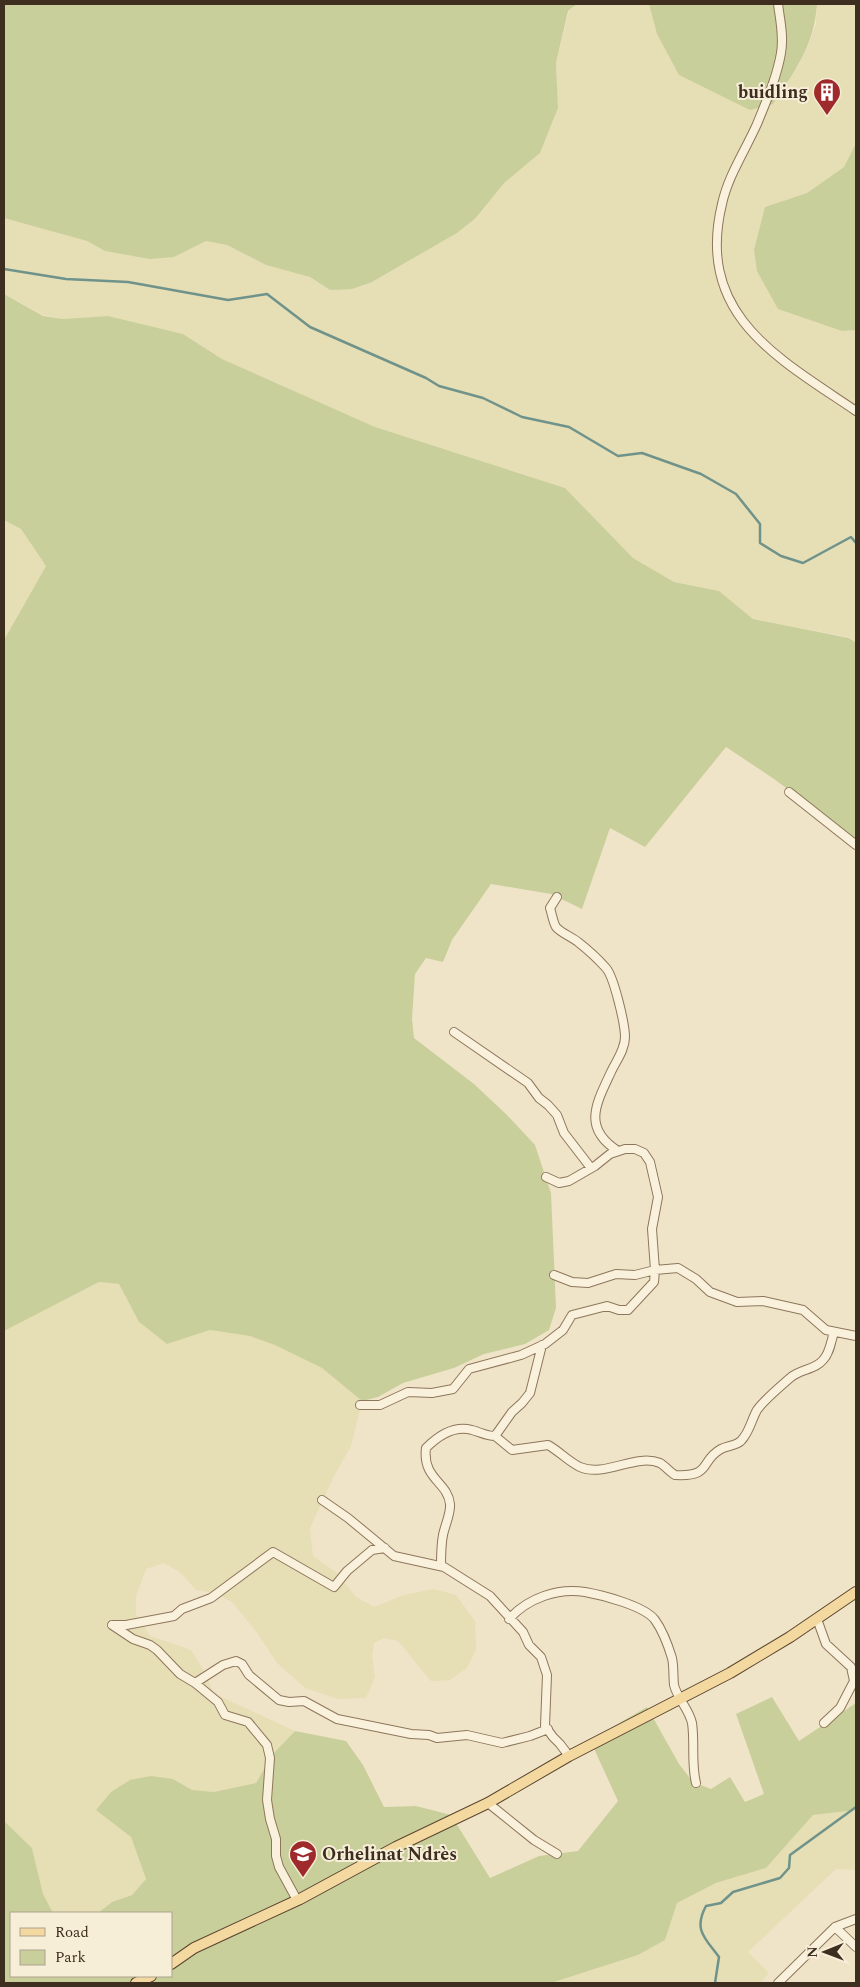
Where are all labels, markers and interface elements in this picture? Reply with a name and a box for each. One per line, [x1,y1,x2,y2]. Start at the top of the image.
building icon: buidling [812,77,842,116]
place label: buidling [738,79,808,106]
school or university icon: Orhelinat Ndrès [288,1839,318,1878]
place label: Orhelinat Ndrès [322,1841,457,1868]
legend [10,1912,172,1977]
text: Road [55,1921,89,1944]
north arrow [800,1927,850,1977]
text: Park [55,1946,86,1969]
text: N [802,1946,823,1958]

